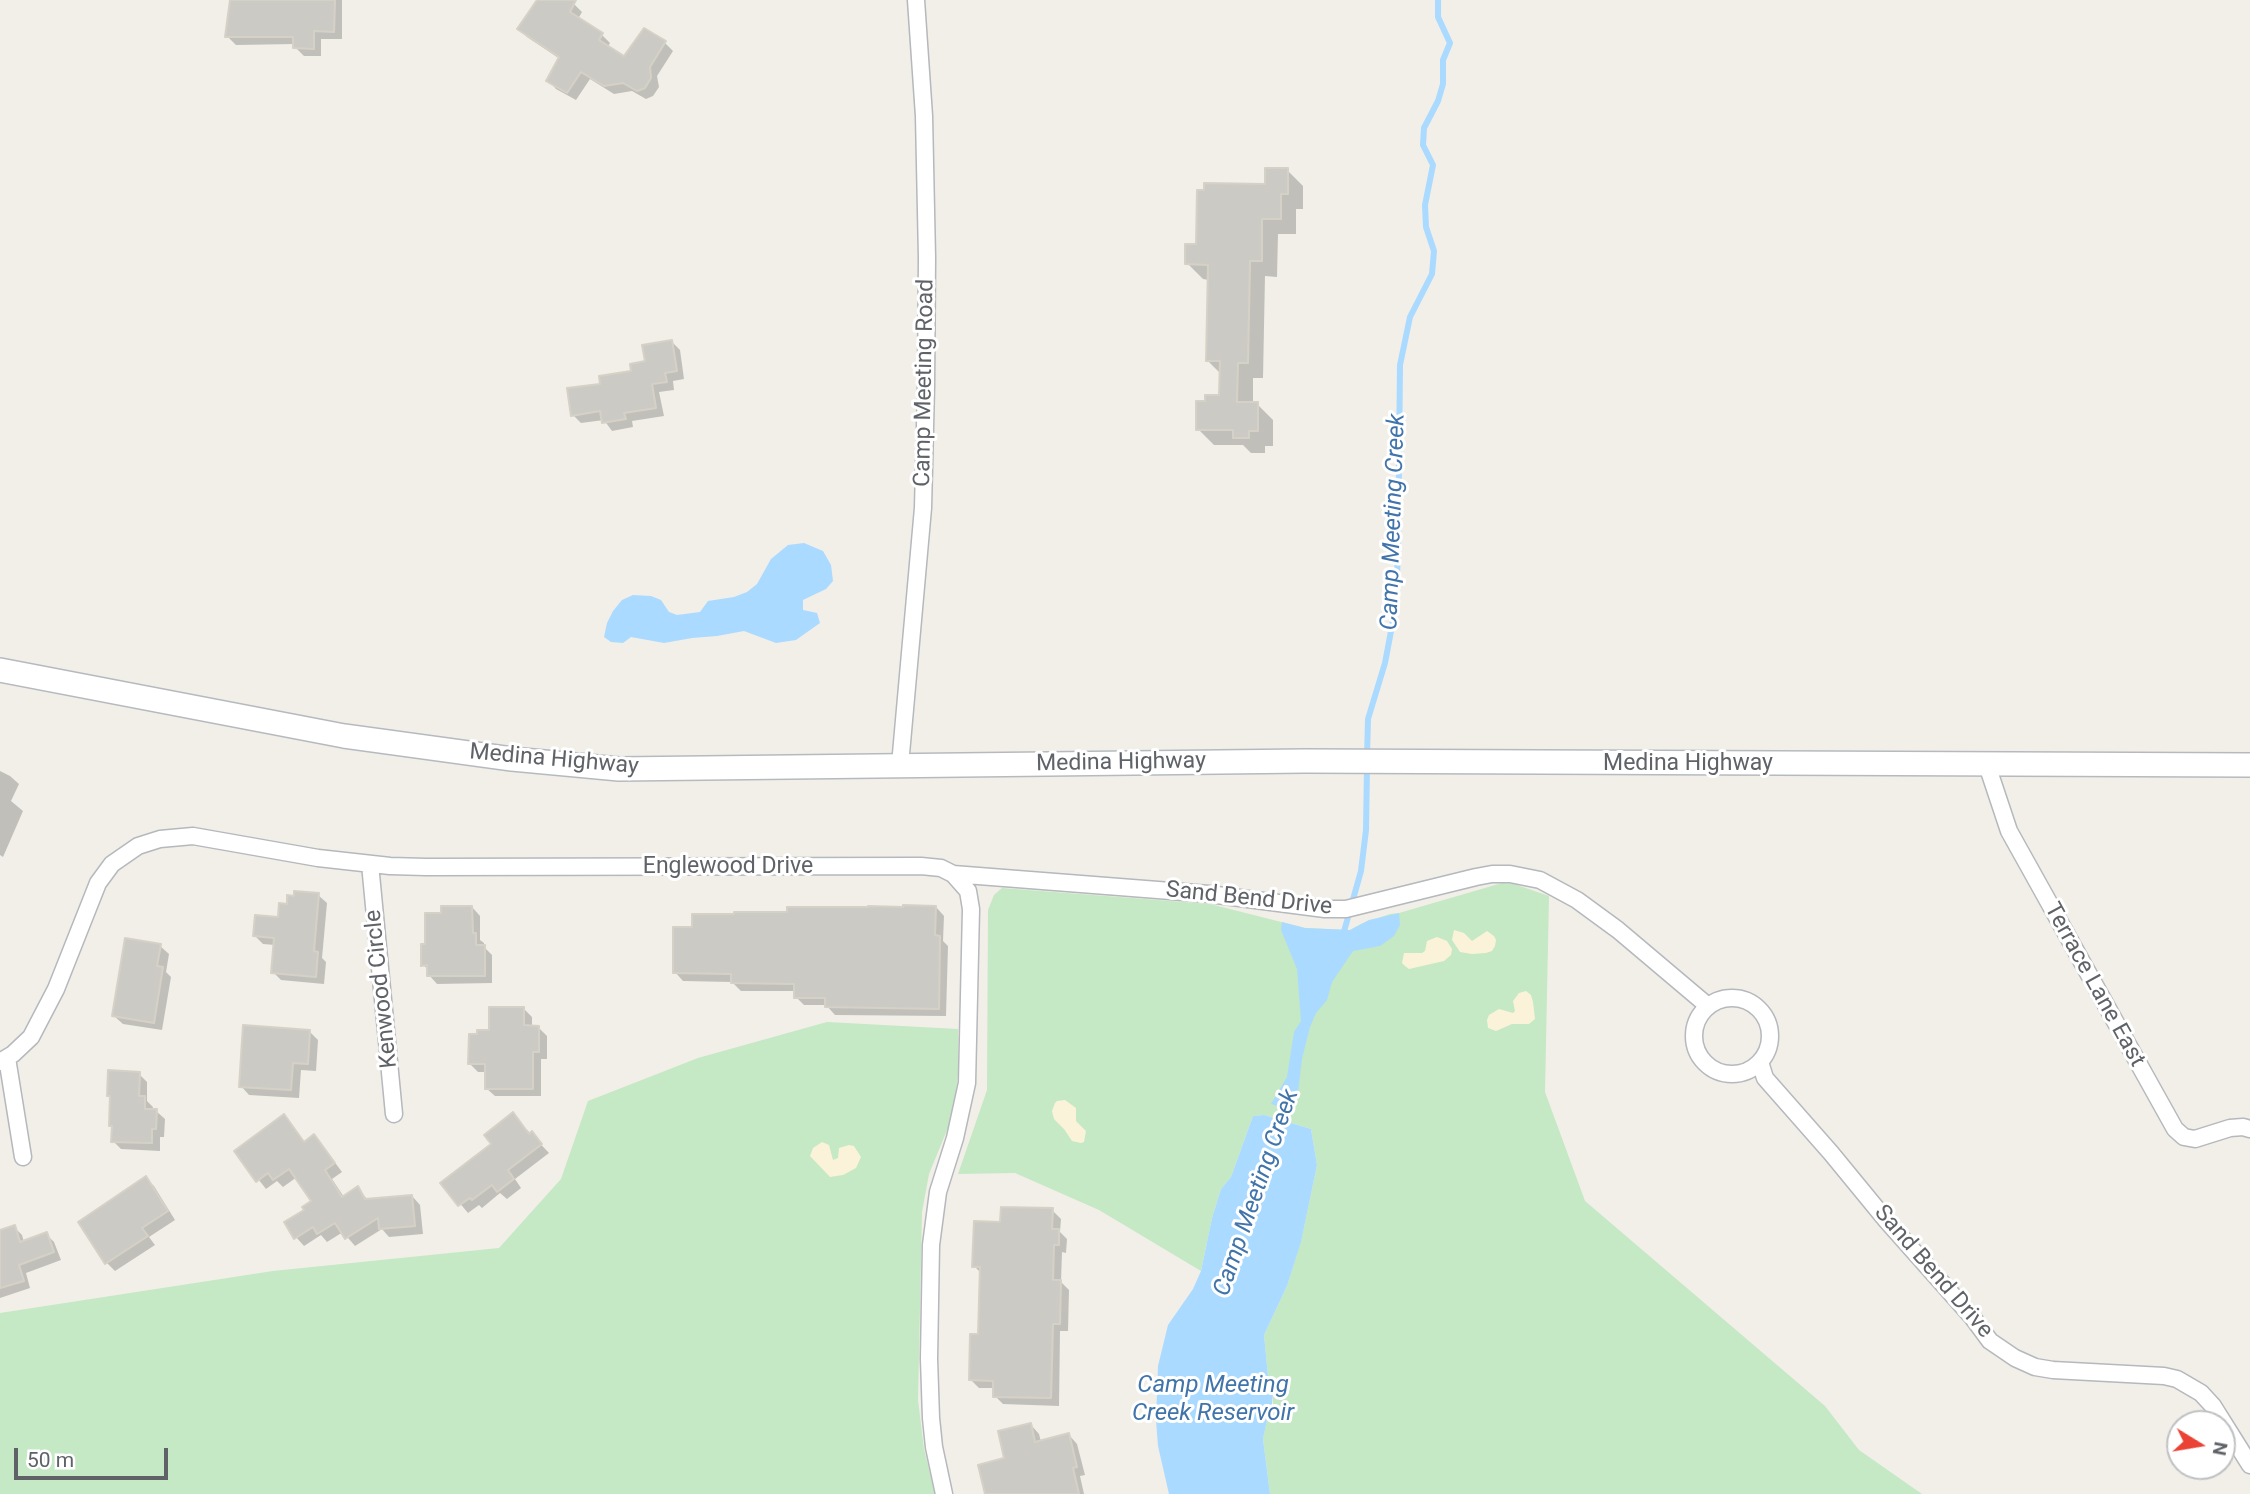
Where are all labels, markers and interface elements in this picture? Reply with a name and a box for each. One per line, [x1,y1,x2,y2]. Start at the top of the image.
street label: Camp Meeting Road [909,279,941,487]
water label: Camp Meeting Creek [1376,413,1412,631]
street label: Medina Highway [468,739,640,781]
street label: Medina Highway [1036,748,1206,778]
street label: Medina Highway [1603,750,1773,778]
street label: Englewood Drive [643,853,813,881]
street label: Sand Bend Drive [1164,877,1334,921]
street label: Terrace Lane East [2038,898,2150,1072]
street label: Kenwood Circle [360,908,404,1070]
water label: Camp Meeting Creek [1208,1086,1306,1300]
street label: Sand Bend Drive [1868,1200,1998,1344]
water label: Camp Meeting Creek Reservoir [1132,1372,1294,1428]
north arrow [2166,1410,2236,1480]
scale bar [18,1434,172,1478]
text: N [2208,1440,2233,1457]
text: 50 m [27,1448,74,1472]

